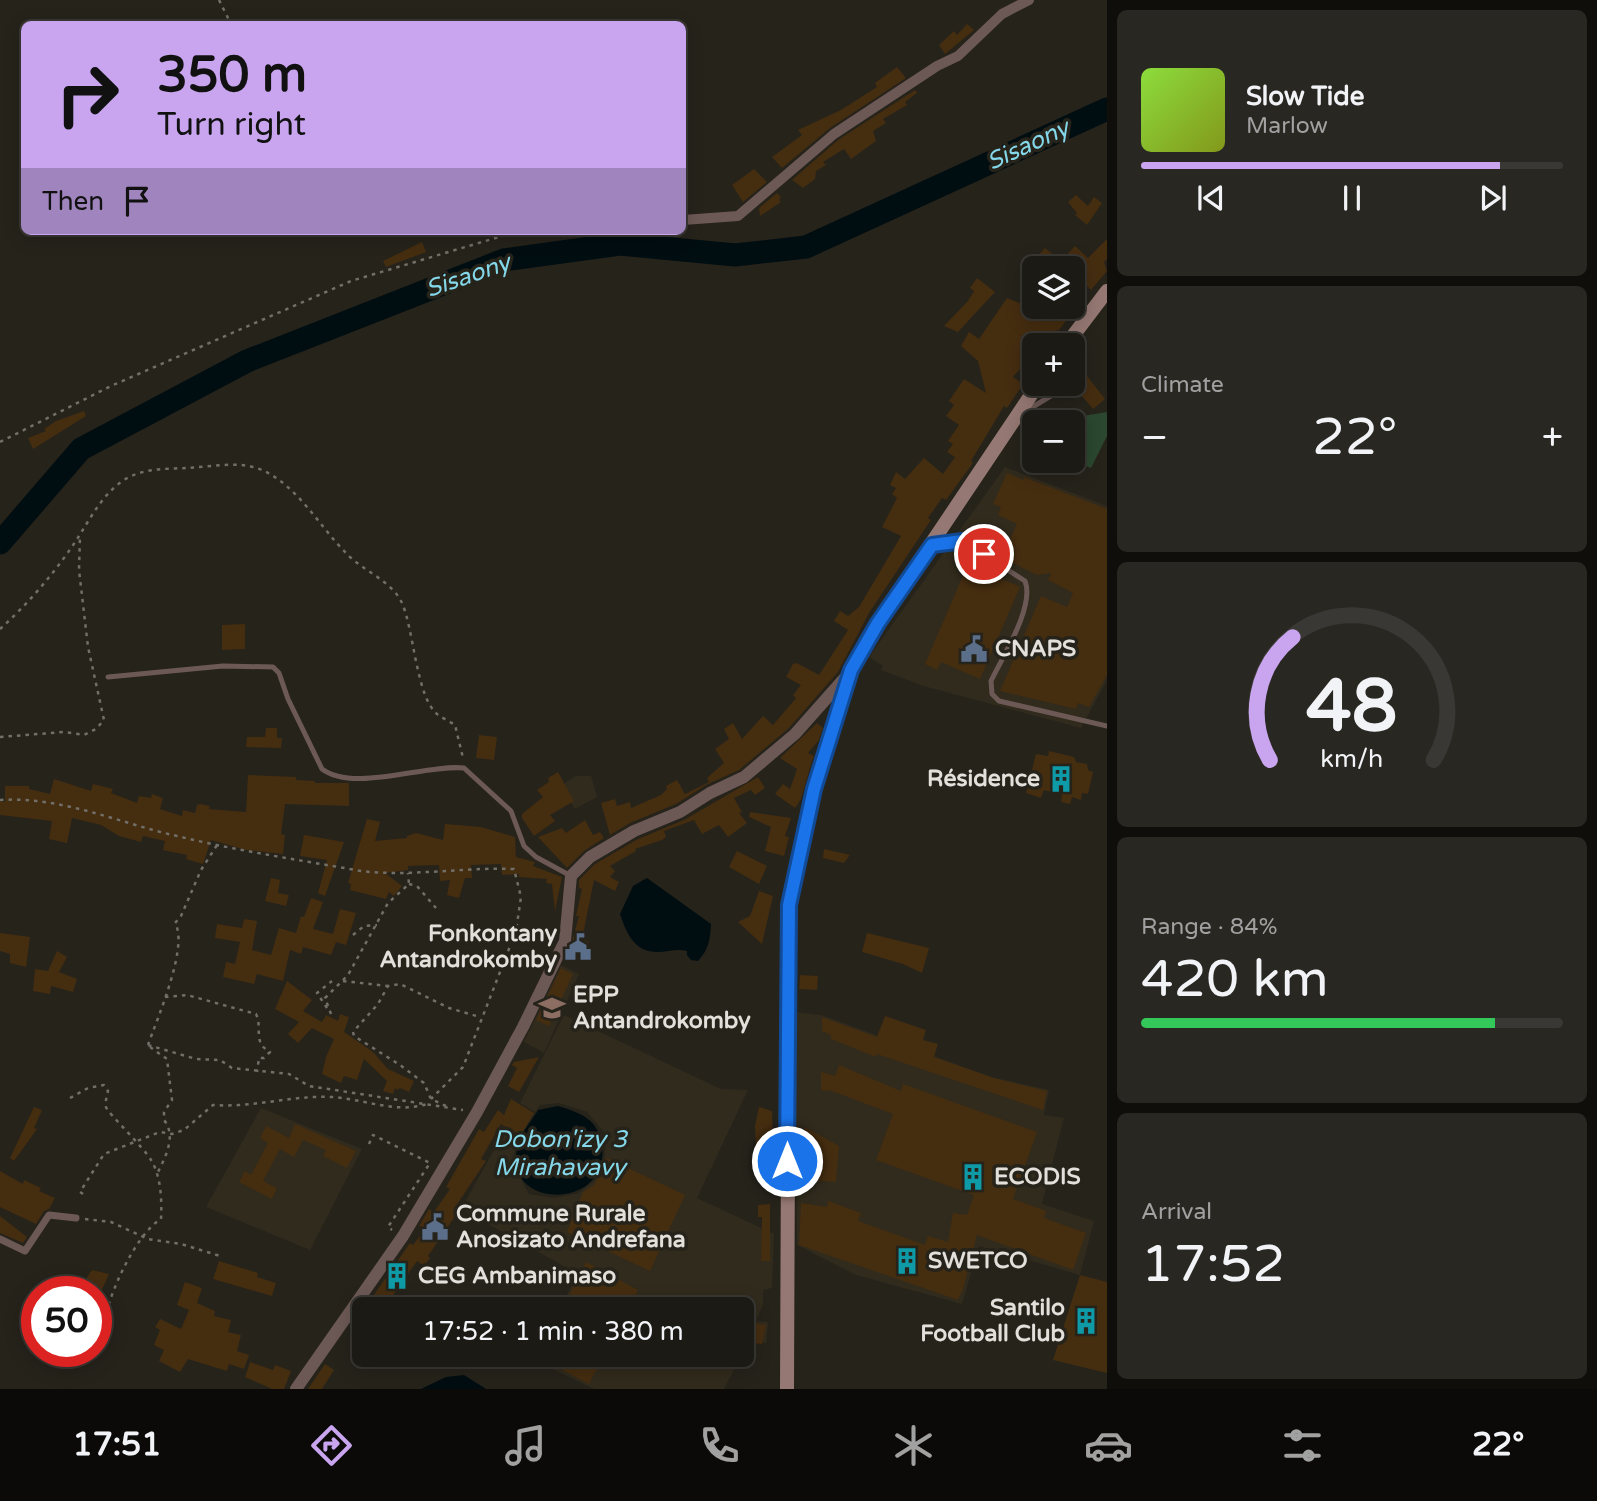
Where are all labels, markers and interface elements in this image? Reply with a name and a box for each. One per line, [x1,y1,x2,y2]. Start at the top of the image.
text: 350 m [157,46,307,105]
icon: right [42,49,133,140]
text: Slow Tide [1246,81,1364,112]
text: Turn right [157,106,306,144]
water label: Sisaony [982,112,1077,177]
text: Marlow [1246,112,1328,140]
icon: previous [1192,179,1230,217]
icon: pause [1333,179,1371,217]
icon: next [1474,179,1512,217]
icon: arrive [118,182,156,220]
text: Then [42,186,104,217]
water label: Sisaony [422,247,517,304]
map controls [1022,256,1085,473]
button: layers [1022,256,1085,319]
button: + [1022,333,1085,396]
text: Climate [1141,371,1224,399]
text: 22° [1312,406,1397,469]
button: − [1022,410,1085,473]
text: − [1141,415,1168,461]
text: + [1542,415,1563,461]
pin [954,524,1014,584]
icon: arrive [965,535,1003,573]
public building icon: CNAPS [959,634,989,664]
place label: CNAPS [995,635,1076,663]
text: 48 [1306,664,1398,752]
text: km/h [1321,744,1383,774]
building icon: Résidence [1046,764,1076,794]
place label: Résidence [927,765,1040,793]
text: Range · 84% [1141,913,1277,941]
place label: Fonkontany Antandrokomby [379,920,558,974]
public building icon: Fonkontany Antandrokomby [563,932,593,962]
text: 420 km [1141,948,1329,1011]
place label: EPP Antandrokomby [573,981,751,1035]
school or university icon: EPP Antandrokomby [537,993,567,1023]
position arrow [750,1124,824,1198]
water label: Dobon'izy 3 Mirahavavy [493,1125,629,1182]
building icon: ECODIS [958,1162,988,1192]
place label: ECODIS [994,1163,1081,1191]
text: Arrival [1141,1198,1212,1226]
place label: Commune Rurale Anosizato Andrefana [456,1200,686,1254]
public building icon: Commune Rurale Anosizato Andrefana [420,1212,450,1242]
text: 17:52 [1141,1233,1285,1296]
building icon: SWETCO [892,1246,922,1276]
place label: SWETCO [928,1247,1028,1275]
building icon: CEG Ambanimaso [382,1261,412,1291]
place label: CEG Ambanimaso [418,1262,616,1290]
speed limit sign: 50 [21,1276,112,1367]
place label: Santilo Football Club [920,1294,1065,1348]
building icon: Santilo Football Club [1071,1306,1101,1336]
text: 17:52 · 1 min · 380 m [422,1316,684,1347]
icon: directions [307,1421,356,1470]
icon: music [501,1421,550,1470]
icon: phone [695,1421,744,1470]
icon: climate [889,1421,938,1470]
icon: car [1084,1421,1133,1470]
icon: filters [1278,1421,1327,1470]
text: 17:51 [73,1426,161,1464]
text: 22° [1472,1426,1524,1464]

